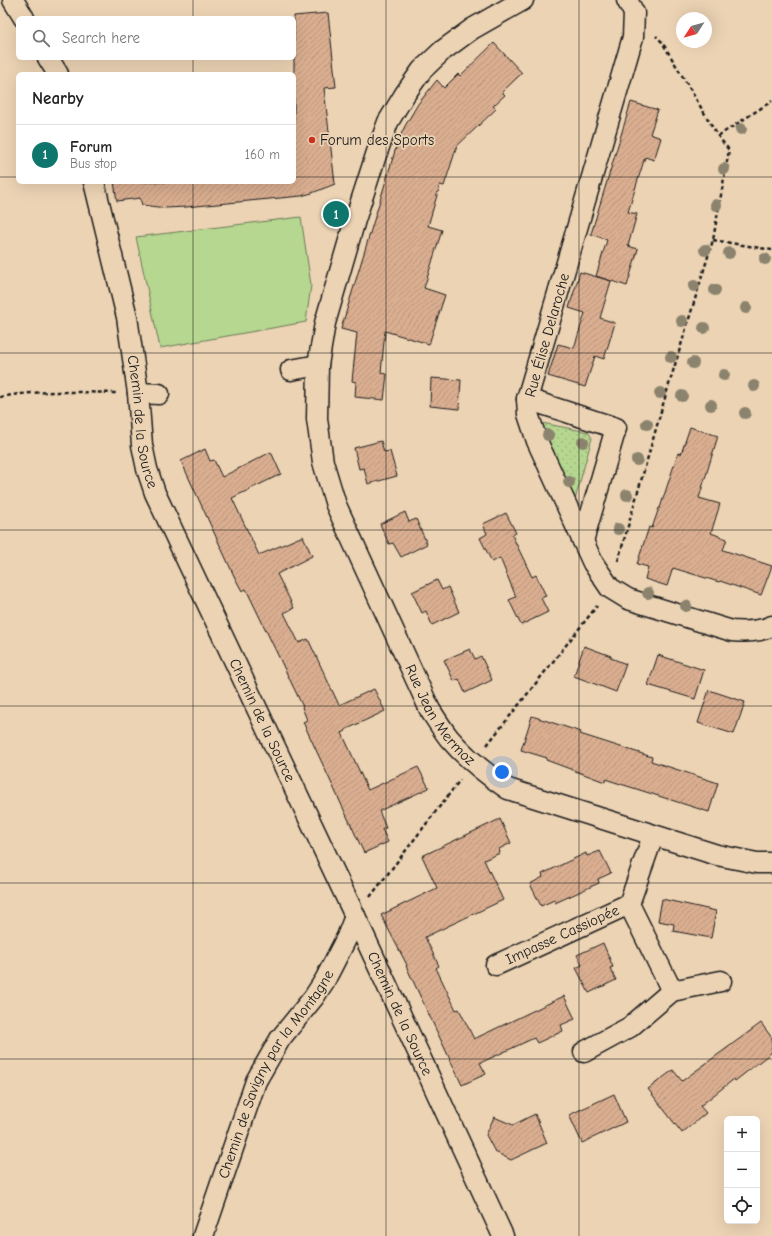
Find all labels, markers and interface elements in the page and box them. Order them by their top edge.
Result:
north arrow [676,12,712,48]
search box [16,16,296,60]
icon: search [30,27,52,49]
text: Search here [62,29,140,47]
text: Nearby [32,89,83,108]
place label: Forum des Sports [320,131,434,149]
marker: Forum des Sports [307,135,317,145]
text: Forum [70,138,112,156]
text: 1 [42,147,48,162]
text: 160 m [245,147,280,162]
text: Bus stop [70,156,117,171]
pin: 1 [323,199,349,229]
street label: Rue Élise Delaroche [520,270,573,399]
street label: Chemin de la Source [124,354,162,491]
street label: Chemin de la Source [225,655,300,785]
street label: Rue Jean Mermoz [401,661,479,769]
your location [492,762,512,782]
street label: Impasse Cassiopée [503,901,622,968]
street label: Chemin de la Source [364,949,437,1079]
street label: Chemin de Savigny par la Montagne [214,967,338,1181]
map controls [724,1116,760,1224]
button: + [724,1116,760,1152]
button: − [724,1152,760,1188]
button: locate [724,1188,760,1224]

